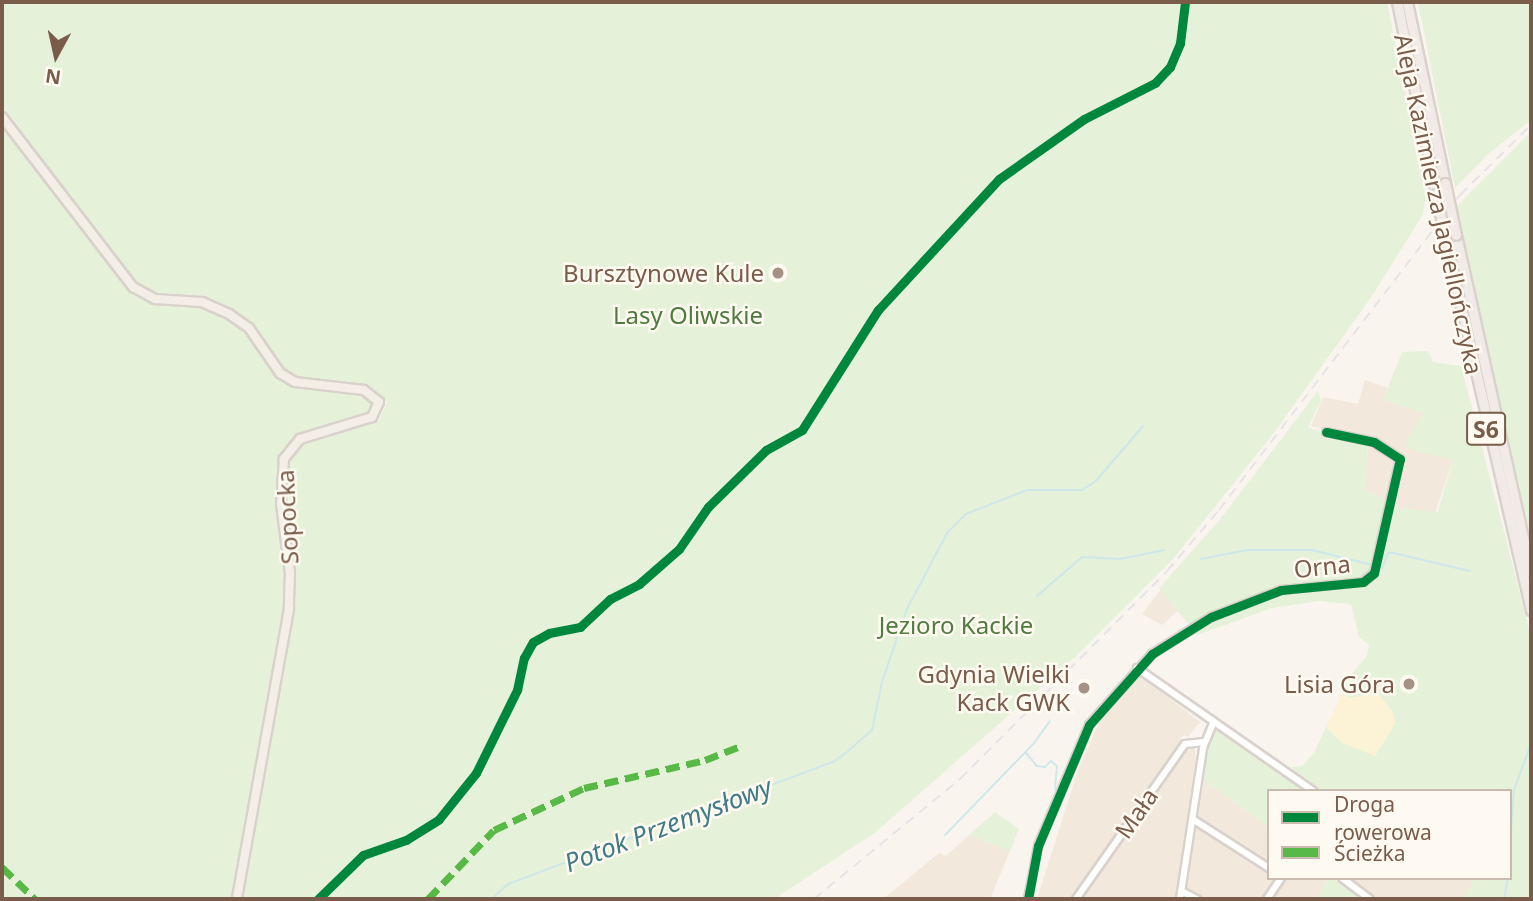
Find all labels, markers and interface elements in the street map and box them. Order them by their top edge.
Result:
north arrow [21,21,91,91]
street label: Aleja Kazimierza Jagiellończyka [1389,31,1489,377]
text: N [44,63,63,91]
place label: Bursztynowe Kule [563,259,764,287]
marker: Bursztynowe Kule [770,265,786,281]
park label: Lasy Oliwskie [613,301,763,329]
road number: S6 [1465,410,1507,448]
street label: Sopocka [270,469,304,565]
street label: Orna [1292,549,1352,583]
park label: Jezioro Kackie [879,611,1033,639]
place label: Gdynia Wielki Kack GWK [918,660,1070,716]
place label: Lisia Góra [1284,670,1395,698]
marker: Lisia Góra [1401,676,1417,692]
marker: Gdynia Wielki Kack GWK [1076,680,1092,696]
water label: Potok Przemysłowy [560,771,776,879]
street label: Mała [1108,782,1164,844]
legend [1267,789,1512,880]
text: Droga rowerowa [1334,790,1432,846]
text: Ścieżka [1334,839,1406,867]

